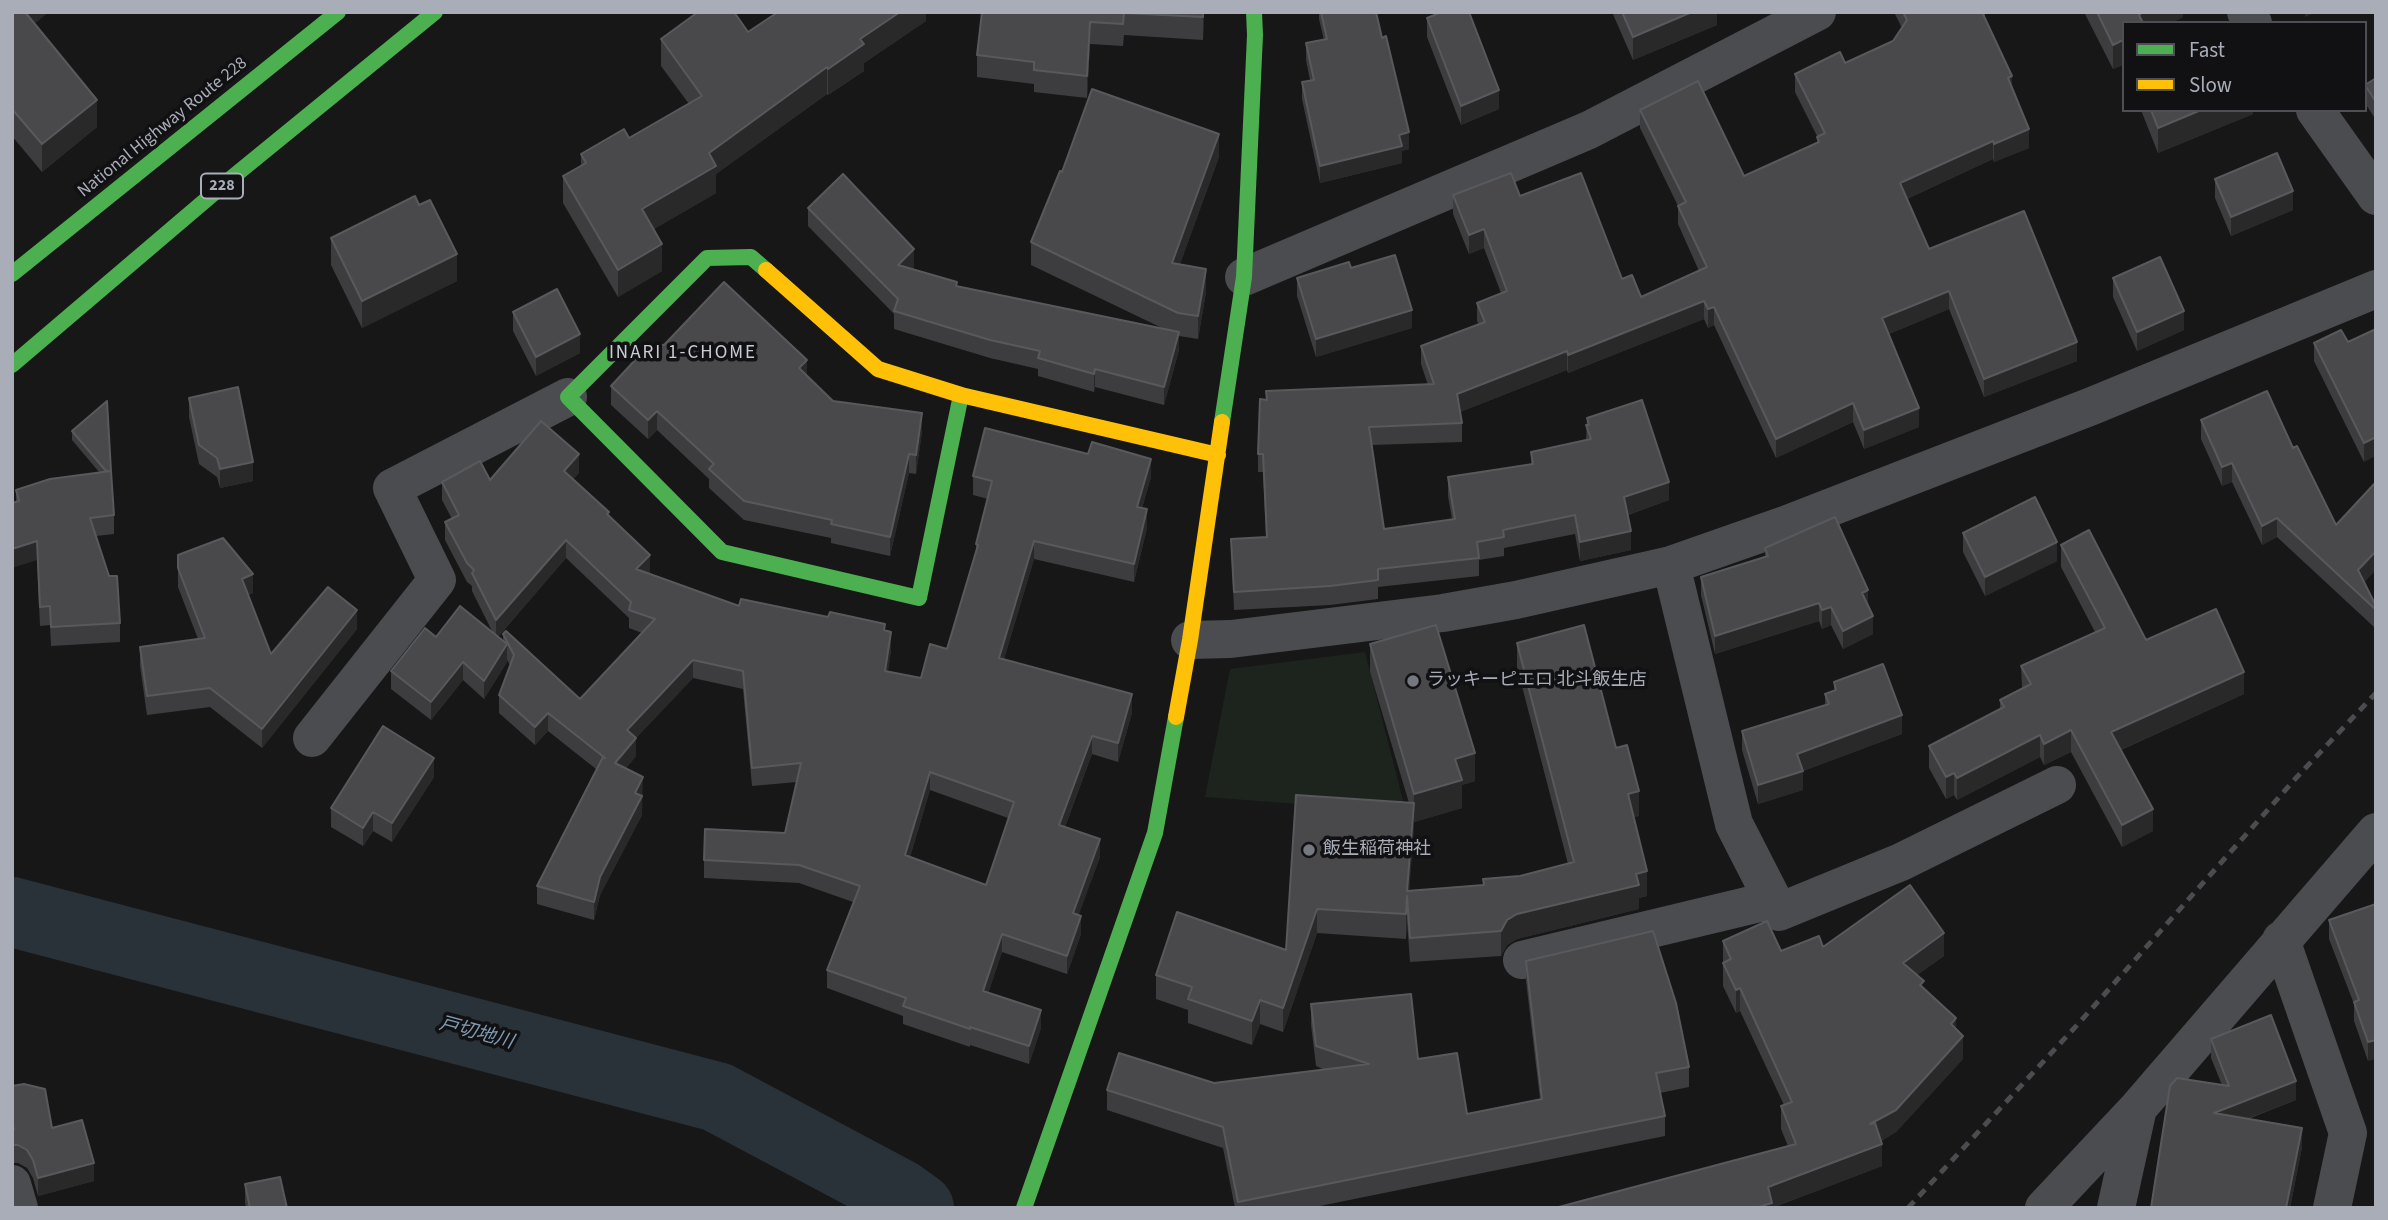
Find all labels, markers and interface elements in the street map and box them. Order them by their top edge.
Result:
legend [2122,21,2367,112]
text: Fast [2189,35,2225,65]
street label: National Highway Route 228 [74,53,252,203]
text: Slow [2189,70,2232,100]
road number: 228 [201,174,243,198]
district label: INARI 1-CHOME [611,343,755,365]
place label: ラッキーピエロ 北斗飯生店 [1427,670,1647,692]
marker: ラッキーピエロ 北斗飯生店 [1405,673,1421,689]
place label: 飯生稲荷神社 [1323,839,1431,861]
marker: 飯生稲荷神社 [1301,842,1317,858]
water label: 戸切地川 [436,1013,516,1055]

